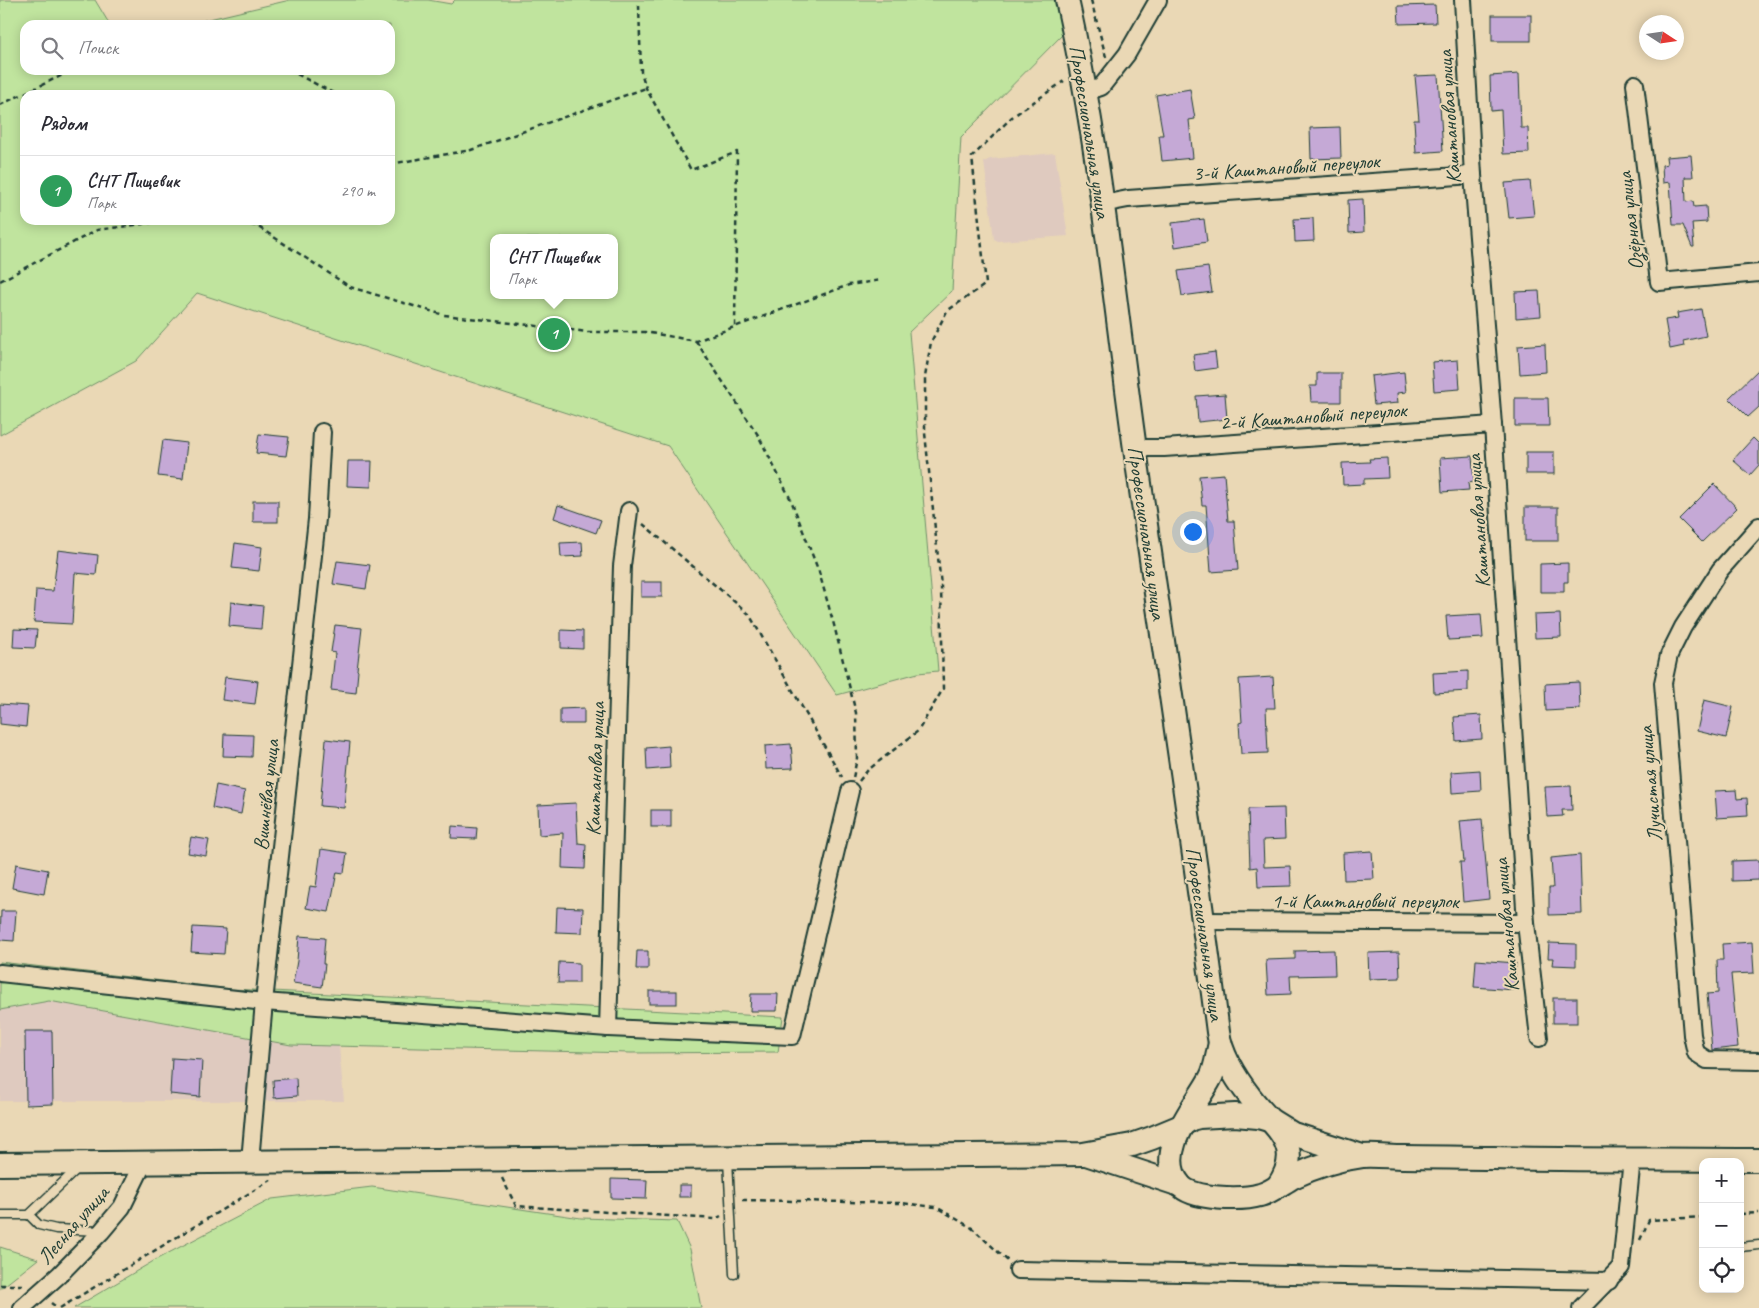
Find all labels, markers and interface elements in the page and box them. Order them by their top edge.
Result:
north arrow [1639,15,1684,60]
search box [20,20,395,75]
icon: search [38,34,66,62]
text: Поиск [78,36,118,60]
street label: Профессиональная улица [1063,43,1117,222]
street label: Каштановая улица [1431,48,1467,185]
text: Рядом [40,110,87,136]
street label: 3-й Каштановый переулок [1192,147,1382,186]
text: СНТ Пищевик [87,169,180,193]
street label: Озёрная улица [1611,169,1650,272]
text: 1 [52,181,60,201]
text: 290 m [341,181,375,201]
text: Парк [87,193,116,213]
popup [490,234,618,299]
text: СНТ Пищевик [508,245,600,269]
text: Парк [508,269,536,289]
pin: 1 [538,315,570,353]
street label: 2-й Каштановый переулок [1219,396,1409,435]
street label: Профессиональная улица [1122,444,1172,623]
street label: Каштановая улица [1460,452,1496,589]
your location [1180,519,1206,545]
street label: Каштановая улица [580,700,610,836]
street label: Лучистая улица [1632,723,1668,843]
street label: Вишнёвая улица [247,737,285,852]
street label: Профессиональная улица [1180,845,1230,1024]
street label: Каштановая улица [1487,856,1525,993]
street label: 1-й Каштановый переулок [1272,888,1461,914]
map controls [1699,1158,1744,1293]
button: + [1699,1158,1744,1203]
street label: Лесная улица [32,1178,116,1270]
button: − [1699,1203,1744,1248]
button: locate [1699,1248,1744,1293]

